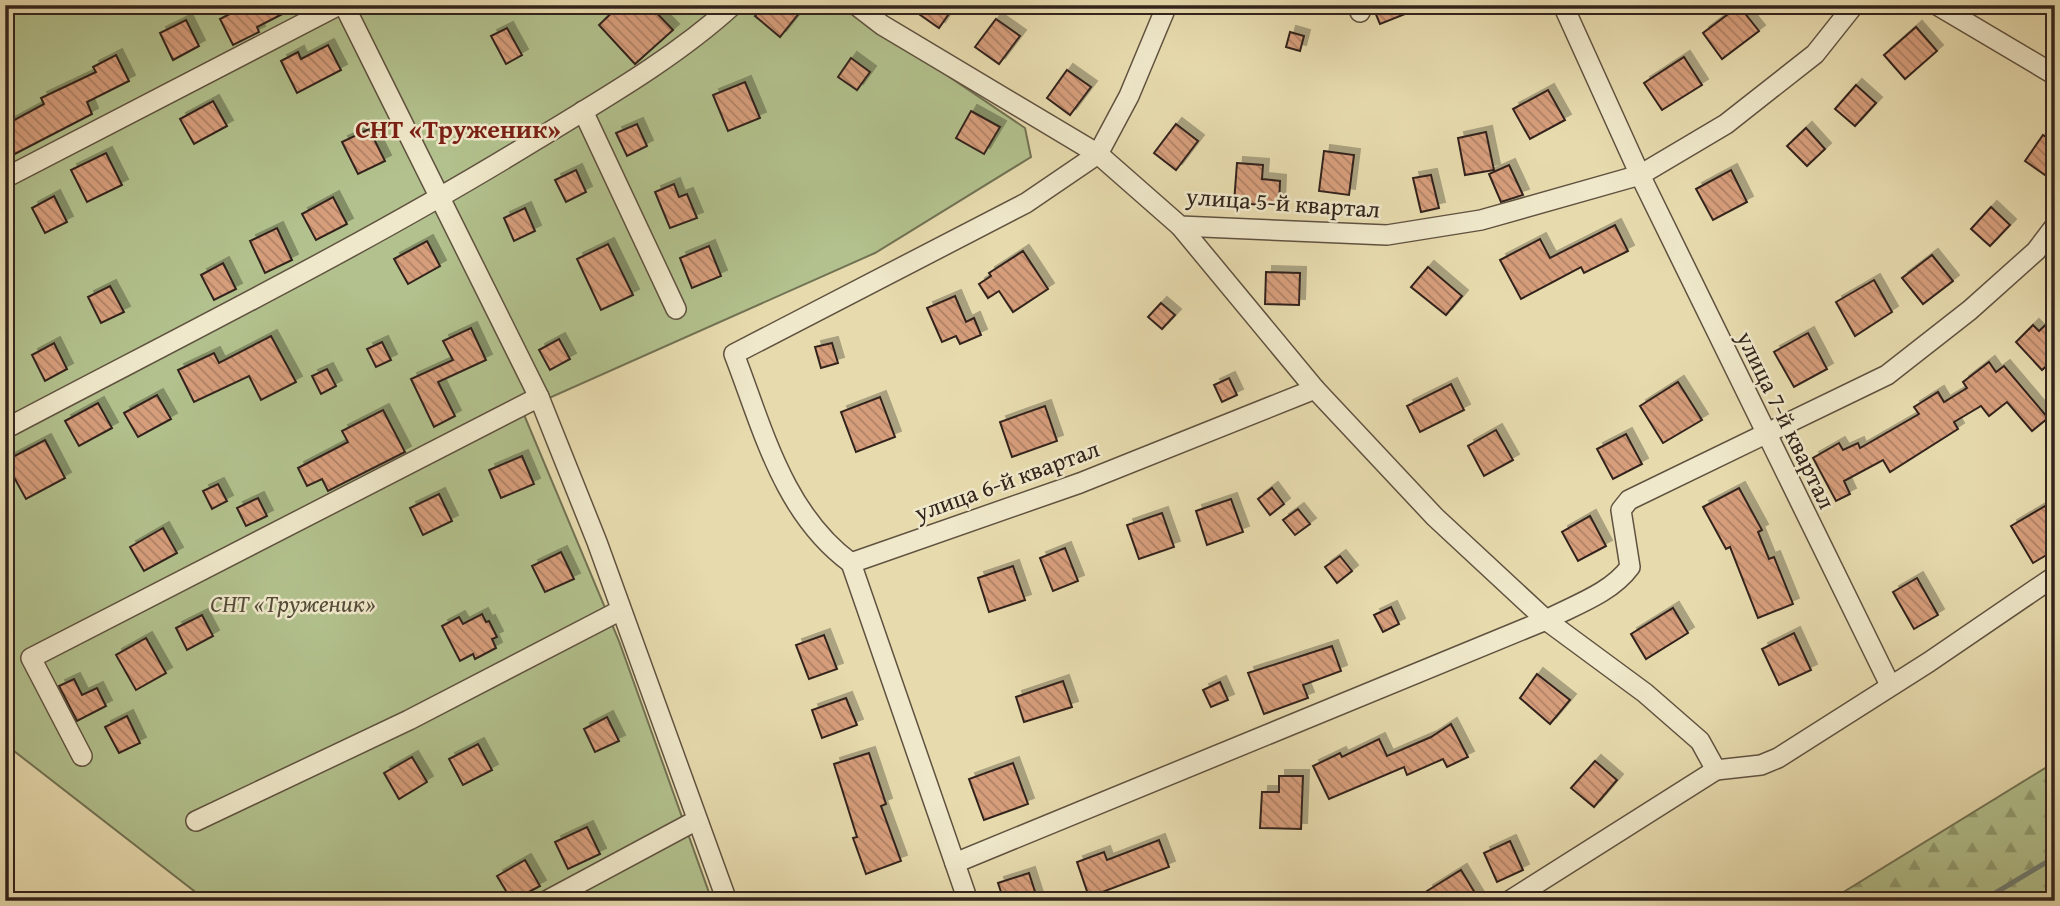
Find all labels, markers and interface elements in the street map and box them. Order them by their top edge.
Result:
district label: СНТ «Труженик» [355,109,561,148]
street label: улица 5-й квартал [1184,178,1381,227]
street label: улица 7-й квартал [1728,324,1845,515]
street label: улица 6-й квартал [909,431,1104,531]
park label: СНТ «Труженик» [210,586,376,621]

